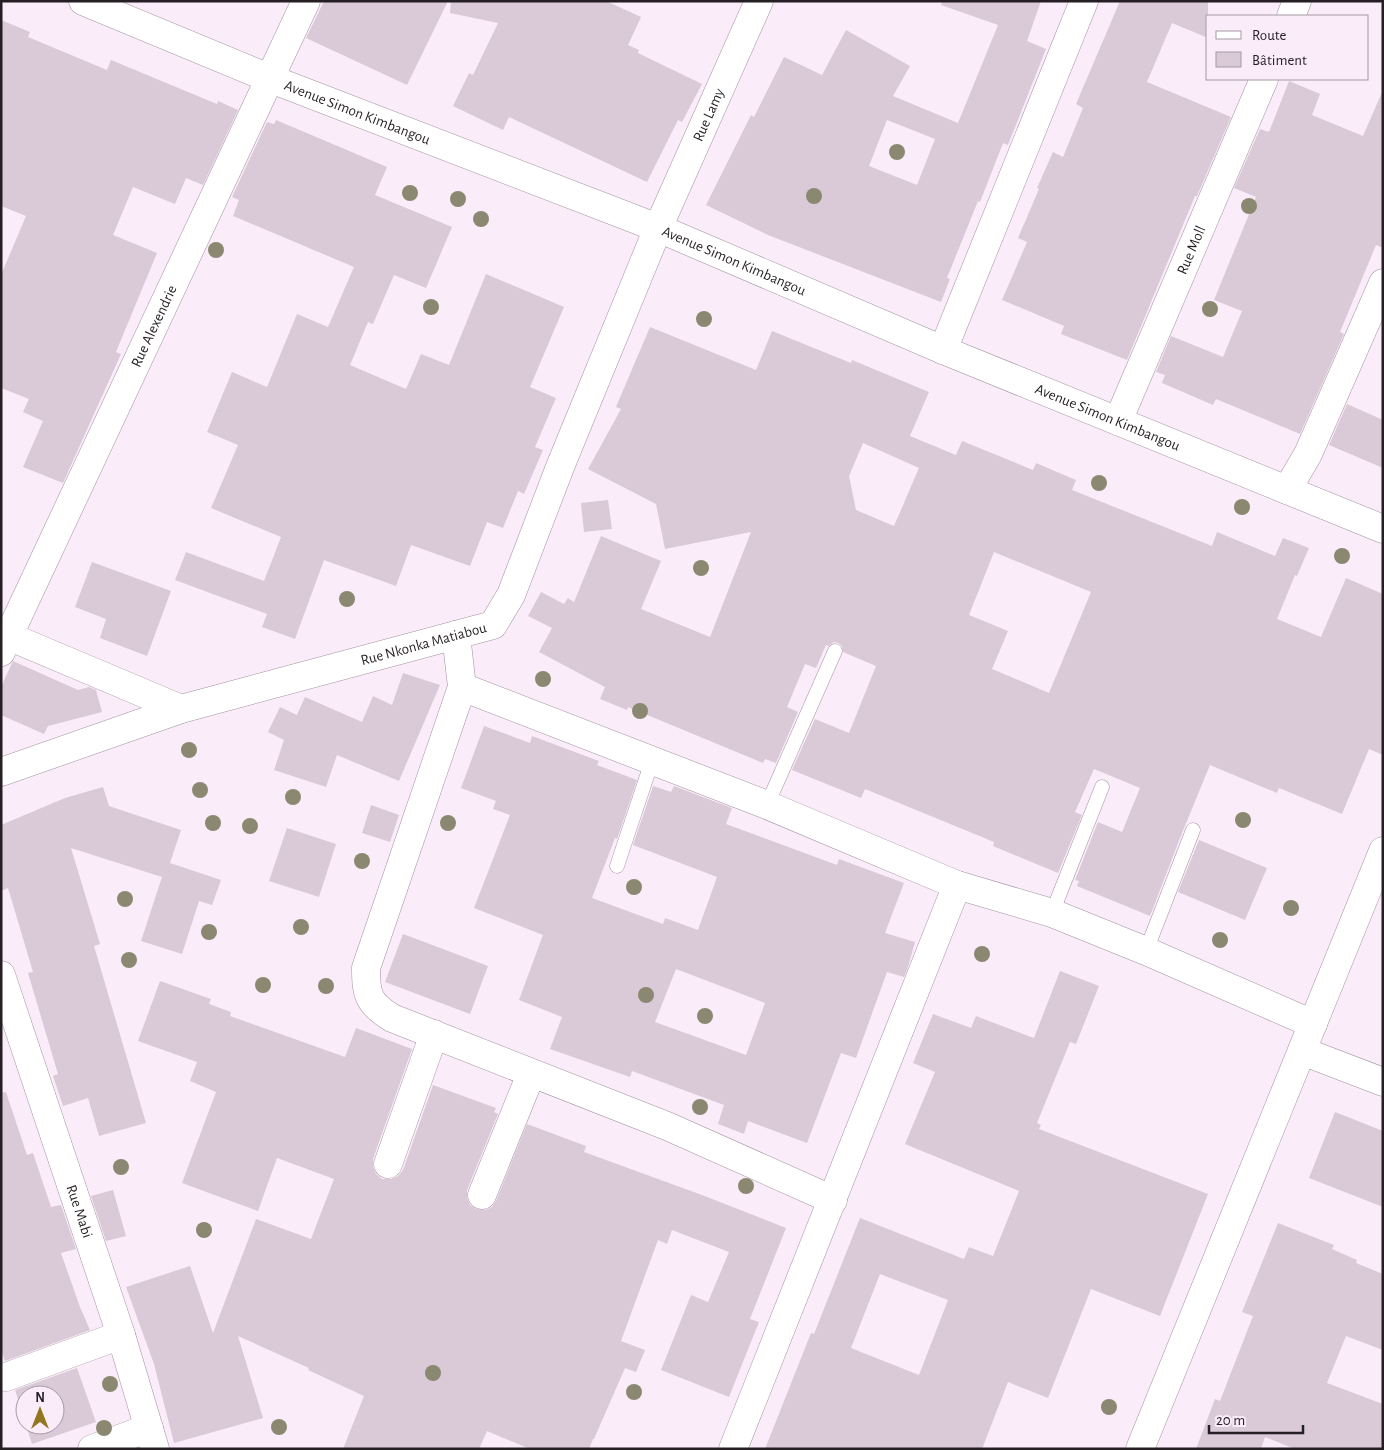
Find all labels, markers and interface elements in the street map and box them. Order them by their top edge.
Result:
legend [1206,15,1369,80]
text: Route [1252,28,1286,43]
text: Bâtiment [1252,53,1307,68]
street label: Avenue Simon Kimbangou [282,78,432,148]
street label: Rue Lamy [691,86,727,144]
street label: Avenue Simon Kimbangou [660,224,808,299]
street label: Rue Moll [1174,224,1208,277]
street label: Rue Alexendrie [129,283,180,369]
street label: Avenue Simon Kimbangou [1033,381,1182,454]
street label: Rue Nkonka Matiabou [359,620,489,668]
street label: Rue Mabi [63,1183,95,1240]
north arrow [15,1385,65,1435]
text: N [35,1391,45,1405]
scale bar [1209,1402,1303,1434]
text: 20 m [1216,1413,1245,1428]

